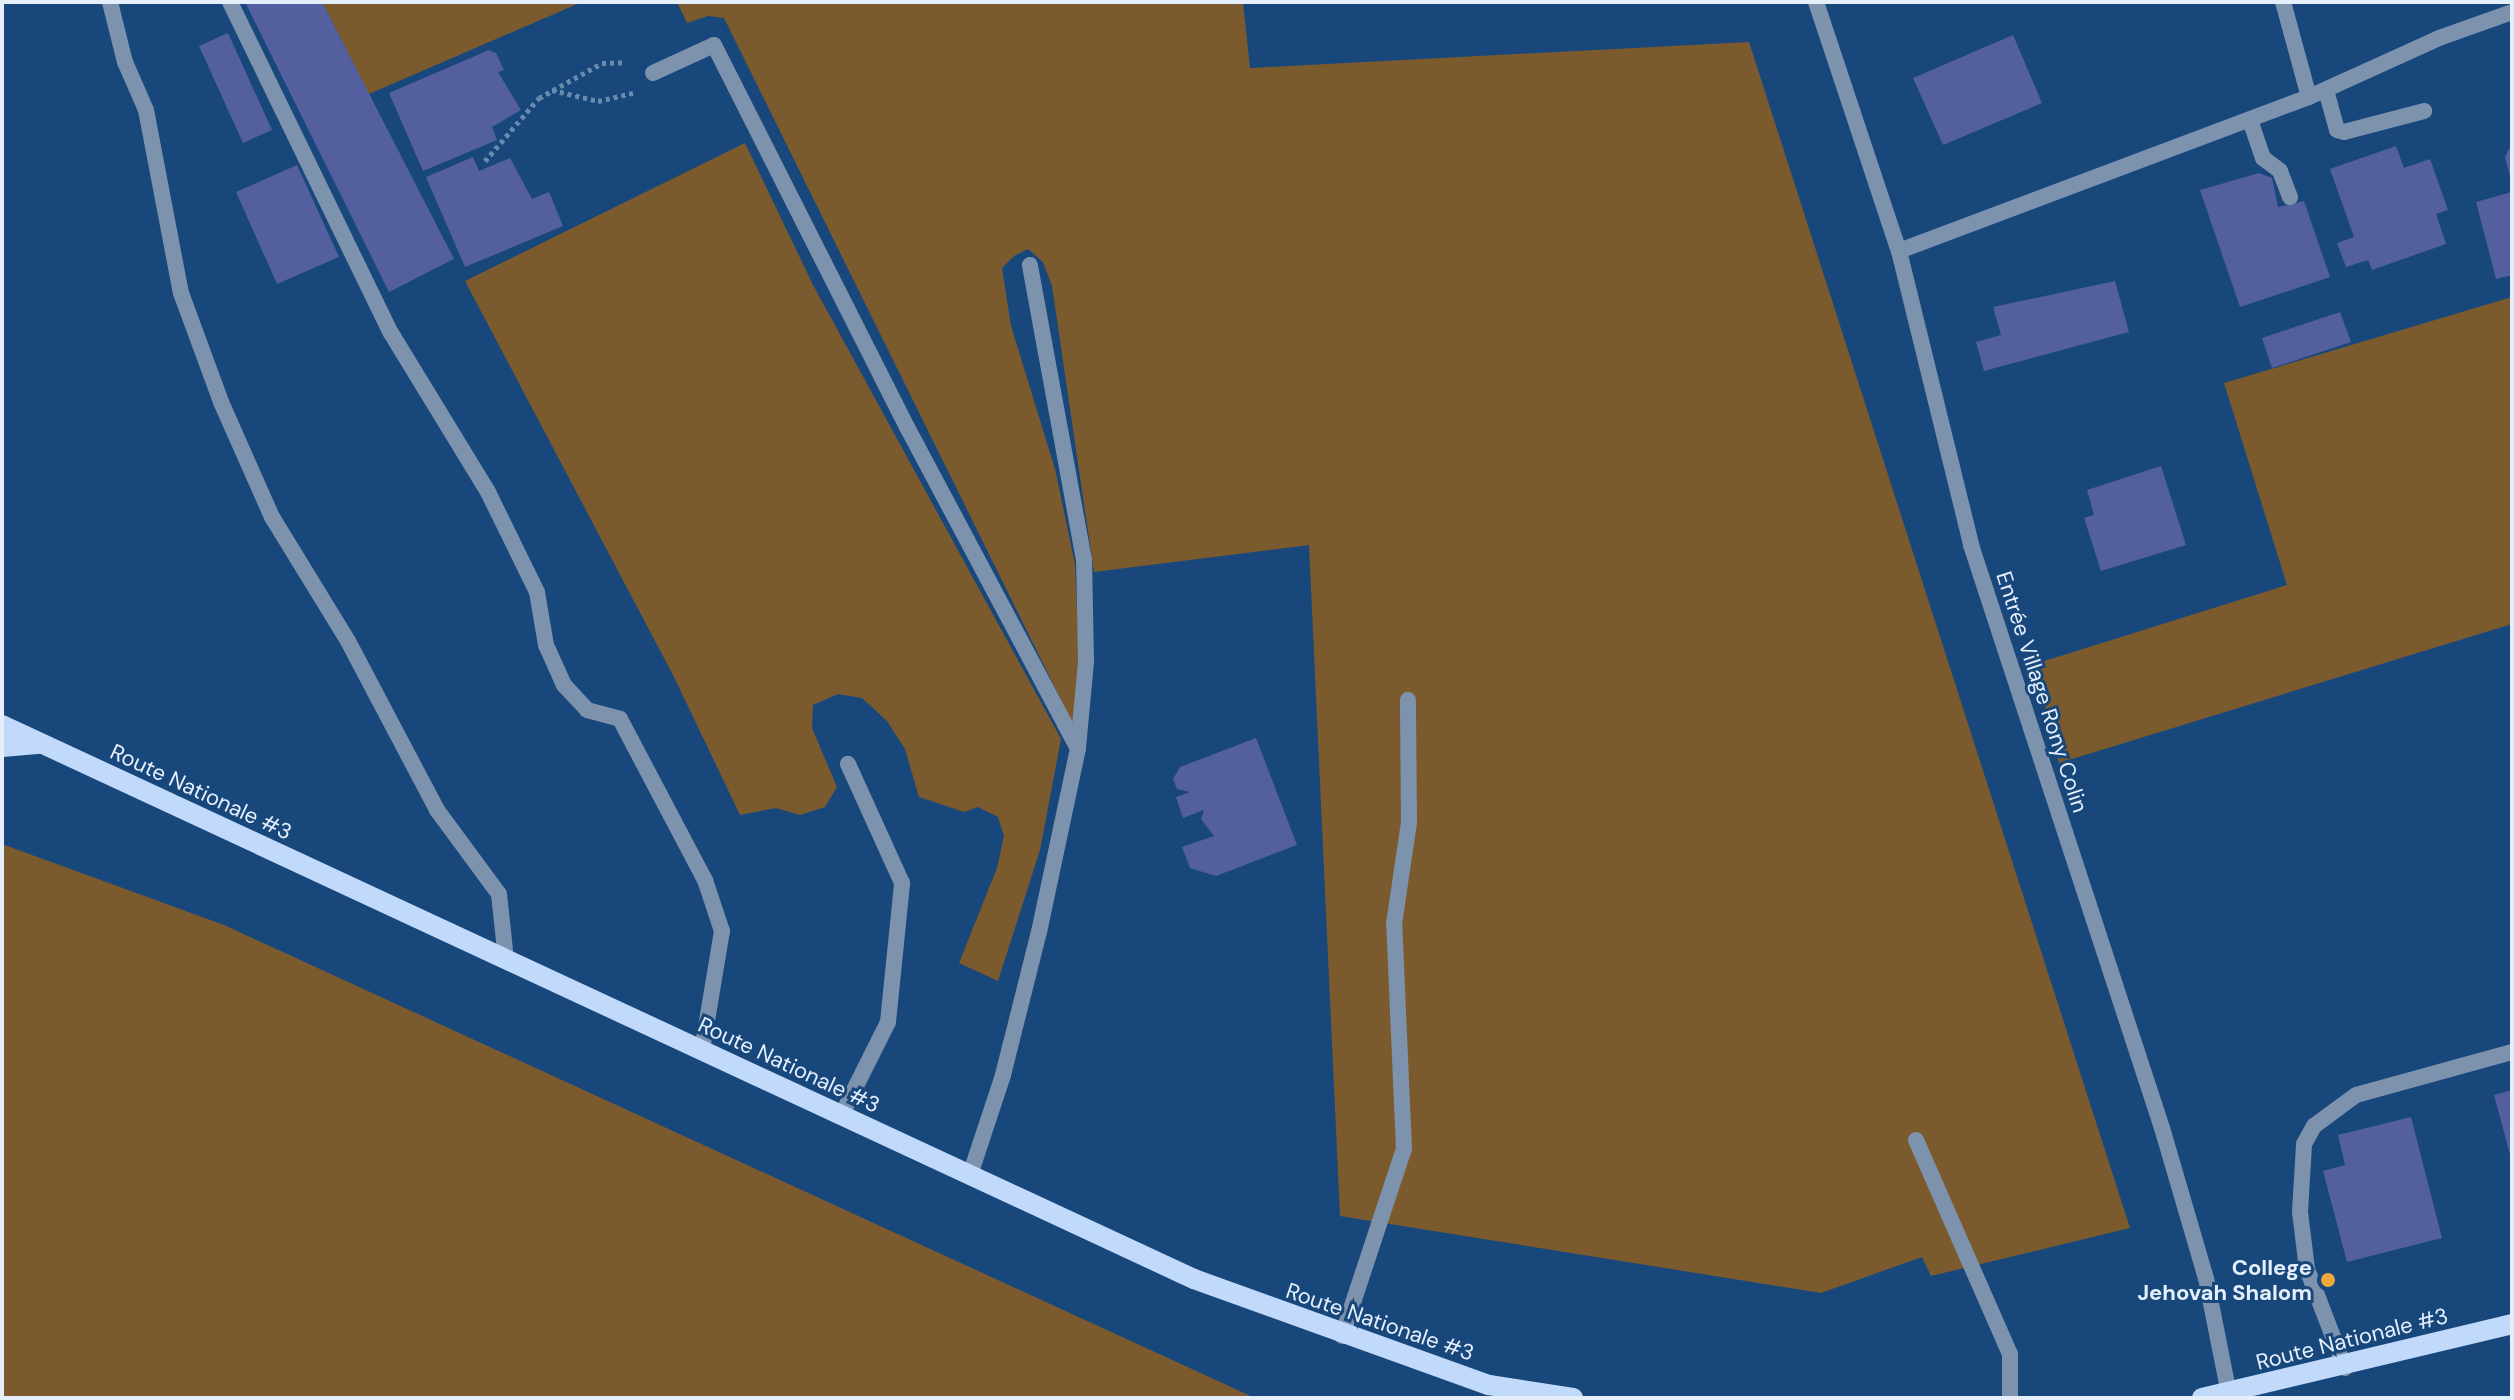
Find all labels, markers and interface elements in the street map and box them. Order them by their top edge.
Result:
street label: Entrée Village Rony Colin [1991,568,2093,816]
street label: Route Nationale #3 [106,738,296,846]
street label: Route Nationale #3 [694,1011,884,1119]
place label: College Jehovah Shalom [2137,1254,2312,1306]
marker: College Jehovah Shalom [2319,1271,2337,1289]
street label: Route Nationale #3 [1283,1277,1477,1367]
street label: Route Nationale #3 [2253,1302,2451,1376]

